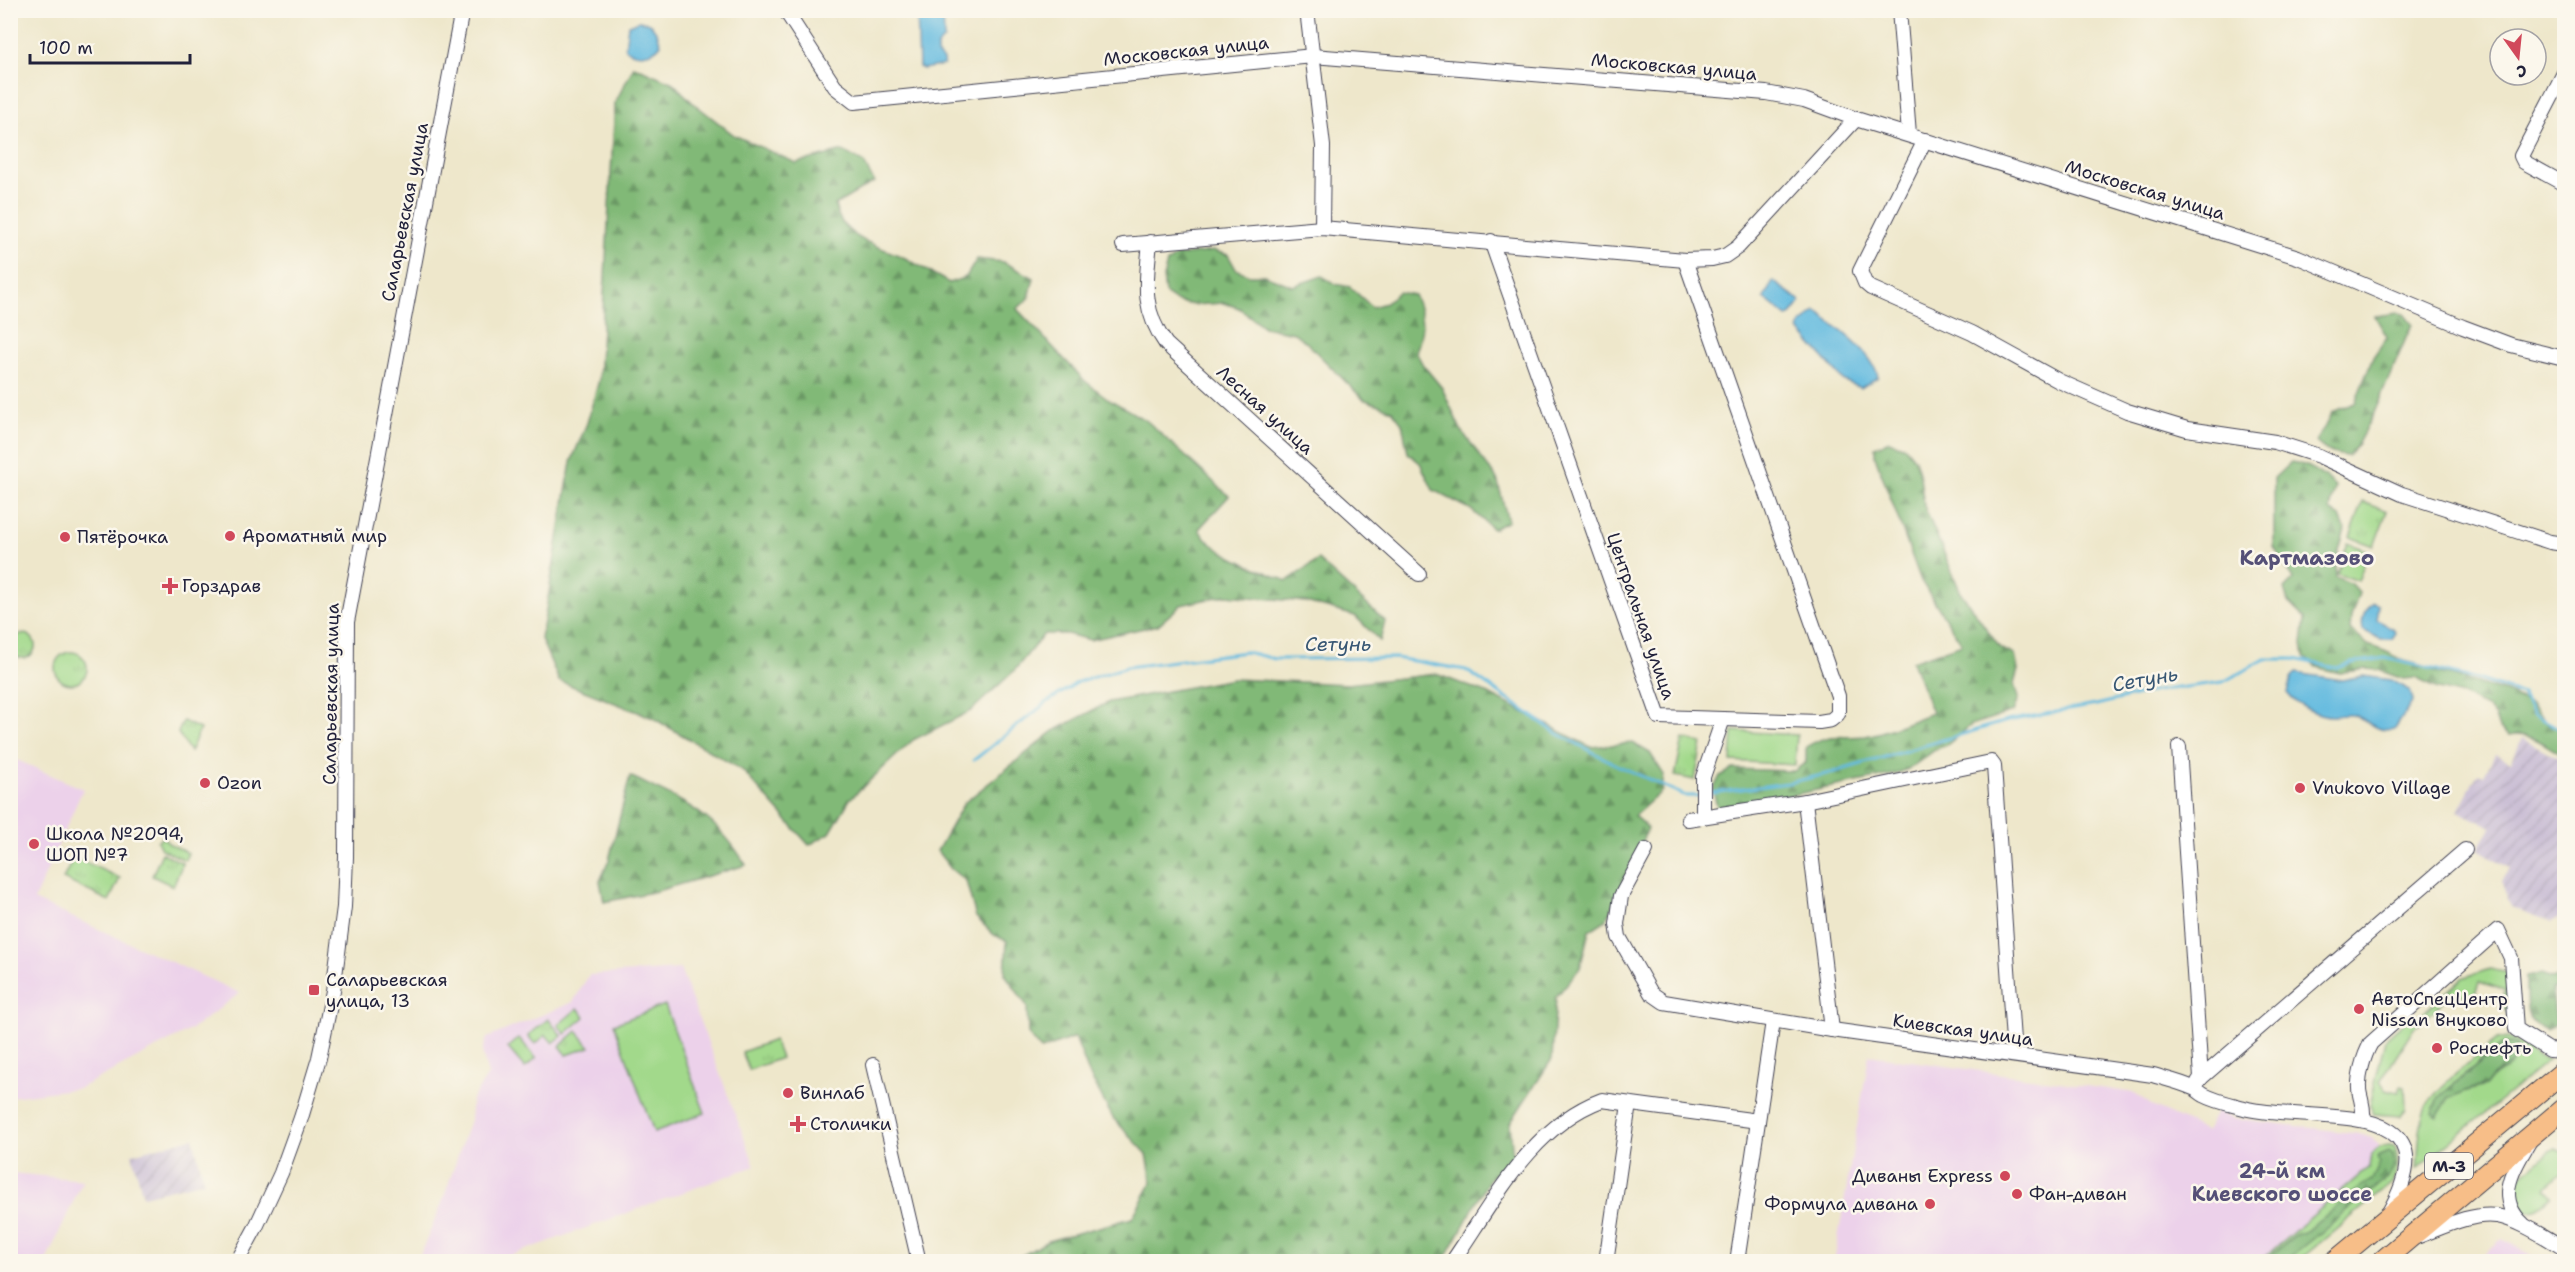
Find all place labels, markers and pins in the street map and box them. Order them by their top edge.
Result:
place label: Ароматный мир [242,524,387,548]
place label: Пятёрочка [77,525,168,549]
marker: Ароматный мир [223,529,237,543]
marker: Пятёрочка [58,530,72,544]
place label: Горздрав [182,574,261,598]
marker: Горздрав [163,579,177,593]
place label: Ozon [217,771,262,795]
marker: Ozon [198,776,212,790]
place label: Vnukovo Village [2312,776,2451,800]
marker: Vnukovo Village [2293,781,2307,795]
place label: Школа №2094, ШОП №7 [46,822,184,867]
marker: Школа №2094, ШОП №7 [27,837,41,851]
place label: Саларьевская улица, 13 [326,968,448,1013]
marker: Саларьевская улица, 13 [307,983,321,997]
place label: АвтоСпецЦентр Nissan Внуково [2371,987,2508,1032]
marker: АвтоСпецЦентр Nissan Внуково [2352,1002,2366,1016]
place label: Роснефть [2449,1036,2531,1060]
marker: Роснефть [2430,1041,2444,1055]
place label: Винлаб [800,1081,865,1105]
marker: Винлаб [781,1086,795,1100]
place label: Столички [810,1112,892,1136]
marker: Столички [791,1117,805,1131]
place label: Диваны Express [1852,1164,1993,1188]
marker: Диваны Express [1998,1169,2012,1183]
place label: Фан-диван [2029,1182,2127,1206]
marker: Фан-диван [2010,1187,2024,1201]
place label: Формула дивана [1764,1192,1918,1216]
marker: Формула дивана [1923,1197,1937,1211]

